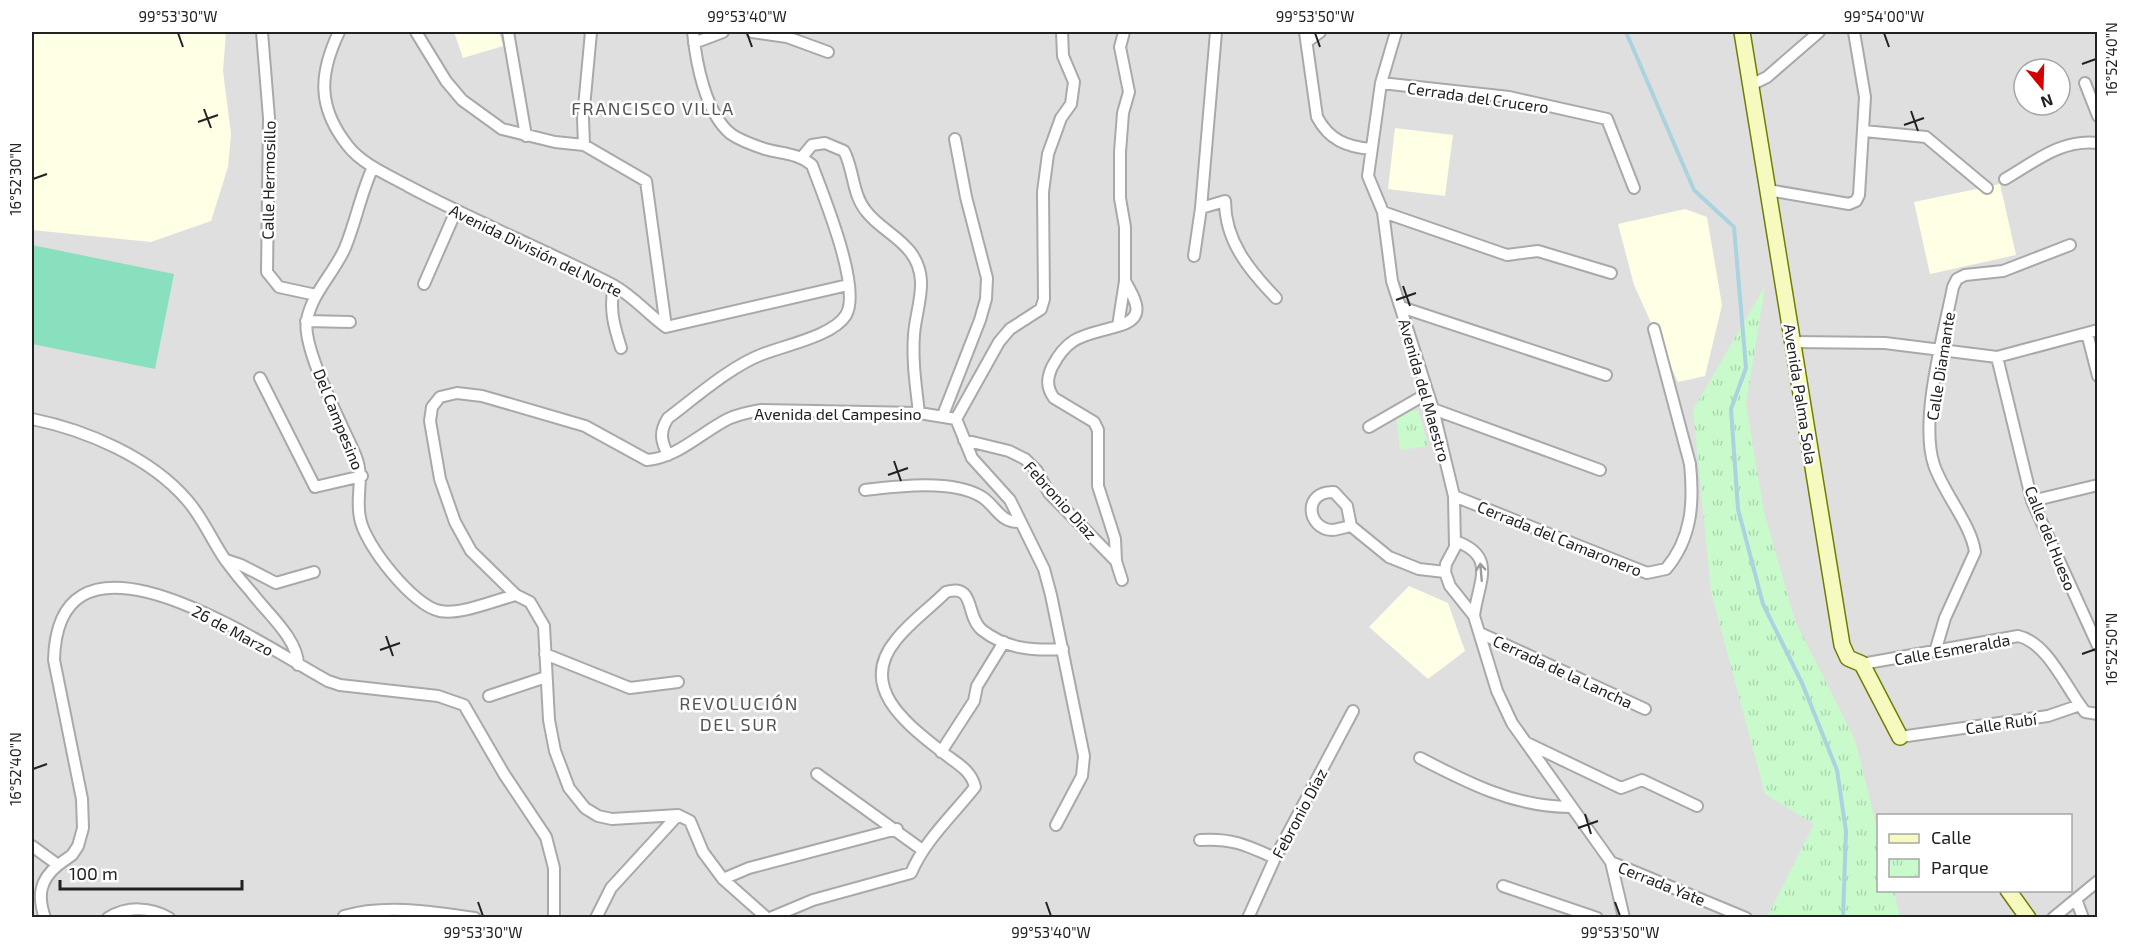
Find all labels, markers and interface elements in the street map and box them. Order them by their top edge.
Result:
text: 99°53'30"W [138,7,218,25]
text: 99°53'40"W [707,7,787,25]
text: 99°53'50"W [1276,7,1354,25]
text: 99°54'00"W [1844,7,1924,25]
text: 16°52'40"N [2102,22,2120,96]
north arrow [2012,57,2072,117]
street label: Cerrada del Crucero [1406,78,1550,116]
text: N [2038,91,2056,113]
district label: FRANCISCO VILLA [571,97,735,119]
street label: Calle Hermosillo [257,120,279,240]
text: 16°52'30"N [6,143,24,215]
street label: Avenida División del Norte [447,200,625,300]
street label: Calle Diamante [1922,310,1958,422]
street label: Avenida del Maestro [1395,316,1455,464]
street label: Avenida Palma Sola [1780,322,1822,466]
street label: Del Campesino [310,366,368,472]
street label: Avenida del Campesino [754,404,922,423]
street label: Febronio Diaz [1021,457,1101,543]
street label: Calle del Hueso [2021,483,2081,593]
street label: Cerrada del Camaronero [1475,496,1645,580]
one-way arrow [1476,562,1487,582]
street label: 26 de Marzo [189,601,277,659]
text: 16°52'50"N [2102,613,2120,685]
street label: Calle Esmeralda [1893,629,2011,669]
street label: Cerrada de la Lancha [1490,630,1636,712]
district label: REVOLUCIÓN DEL SUR [679,692,799,735]
street label: Calle Rubí [1964,708,2039,737]
text: 16°52'40"N [6,732,24,806]
street label: Febronio Díaz [1267,765,1331,861]
legend [1877,814,2072,892]
text: Calle [1931,826,1972,848]
scale bar [60,853,242,891]
text: Parque [1931,856,1989,878]
street label: Cerrada Yate [1616,857,1708,909]
text: 100 m [69,862,118,884]
text: 99°53'30"W [443,923,523,941]
text: 99°53'40"W [1011,923,1091,941]
text: 99°53'50"W [1581,923,1659,941]

